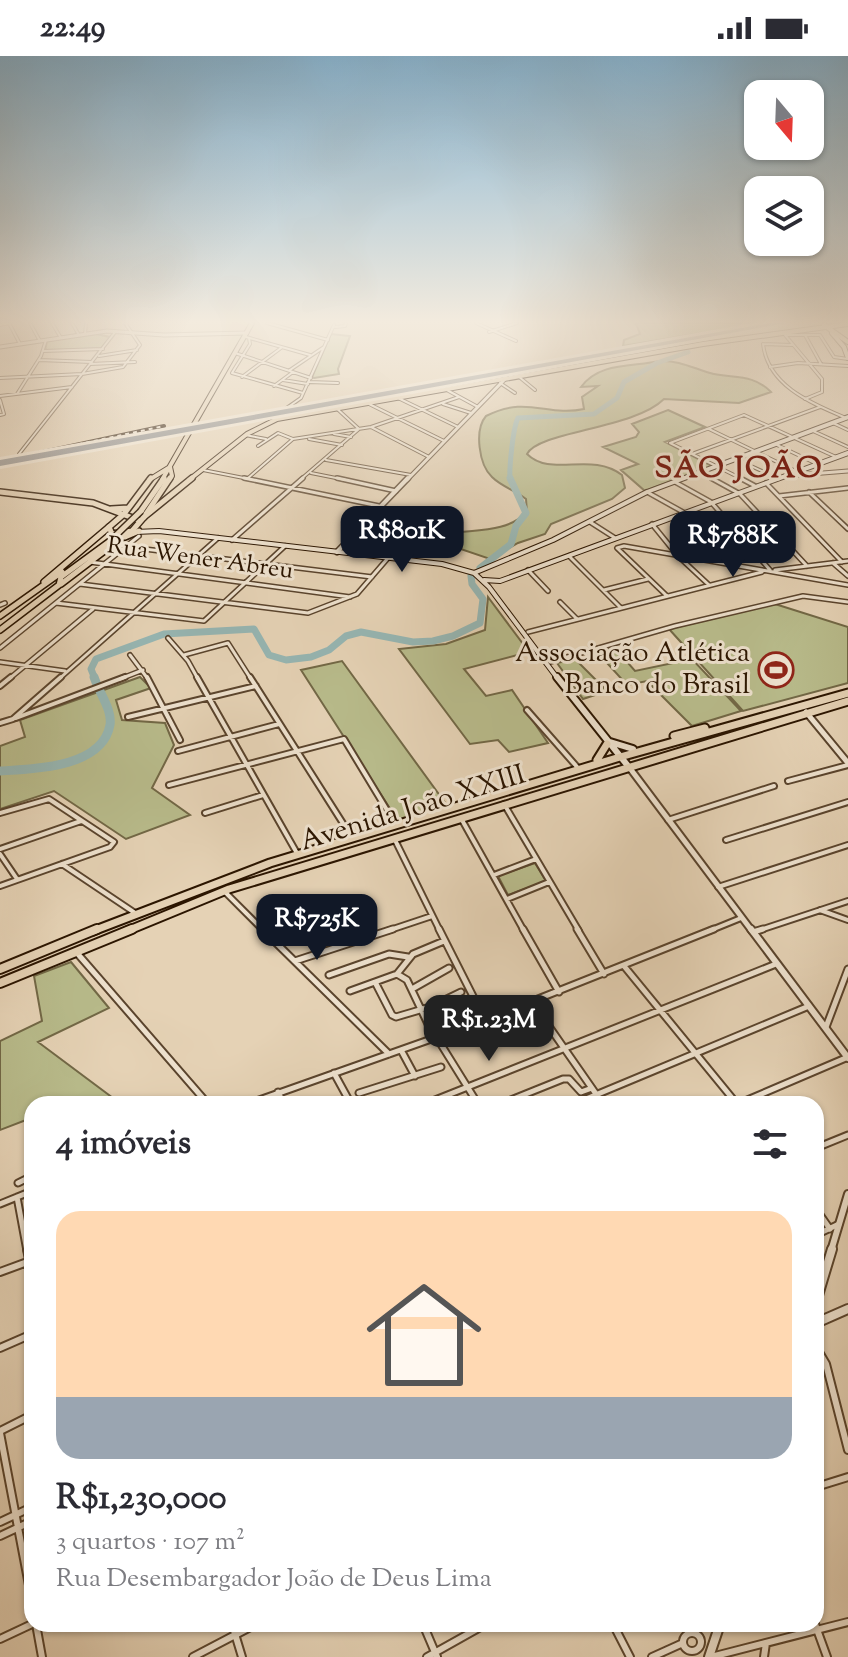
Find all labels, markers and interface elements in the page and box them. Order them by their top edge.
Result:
text: 22:49 [40,7,105,50]
north arrow [744,80,824,160]
map controls [744,80,824,256]
button: layers [744,176,824,256]
district label: SÃO JOÃO [654,448,824,491]
pin: R$801K [337,506,467,574]
pin: R$788K [668,511,798,579]
text: R$801K [359,513,445,550]
text: R$788K [688,518,778,555]
street label: Rua Wener Abreu [105,529,295,589]
place label: Associação Atlética Banco do Brasil [515,634,750,706]
sports icon: Associação Atlética Banco do Brasil [757,651,795,689]
street label: Avenida João XXIII [295,756,531,862]
pin: R$725K [252,894,382,962]
text: R$725K [274,901,360,938]
pin: R$1.23M [415,995,563,1063]
text: R$1.23M [442,1002,536,1039]
text: 4 imóveis [56,1120,191,1169]
icon: filters [748,1122,792,1166]
icon: home [352,1263,496,1407]
text: R$1,230,000 [56,1475,226,1524]
text: 3 quartos · 107 m² [56,1524,245,1561]
text: Rua Desembargador João de Deus Lima [56,1561,492,1598]

